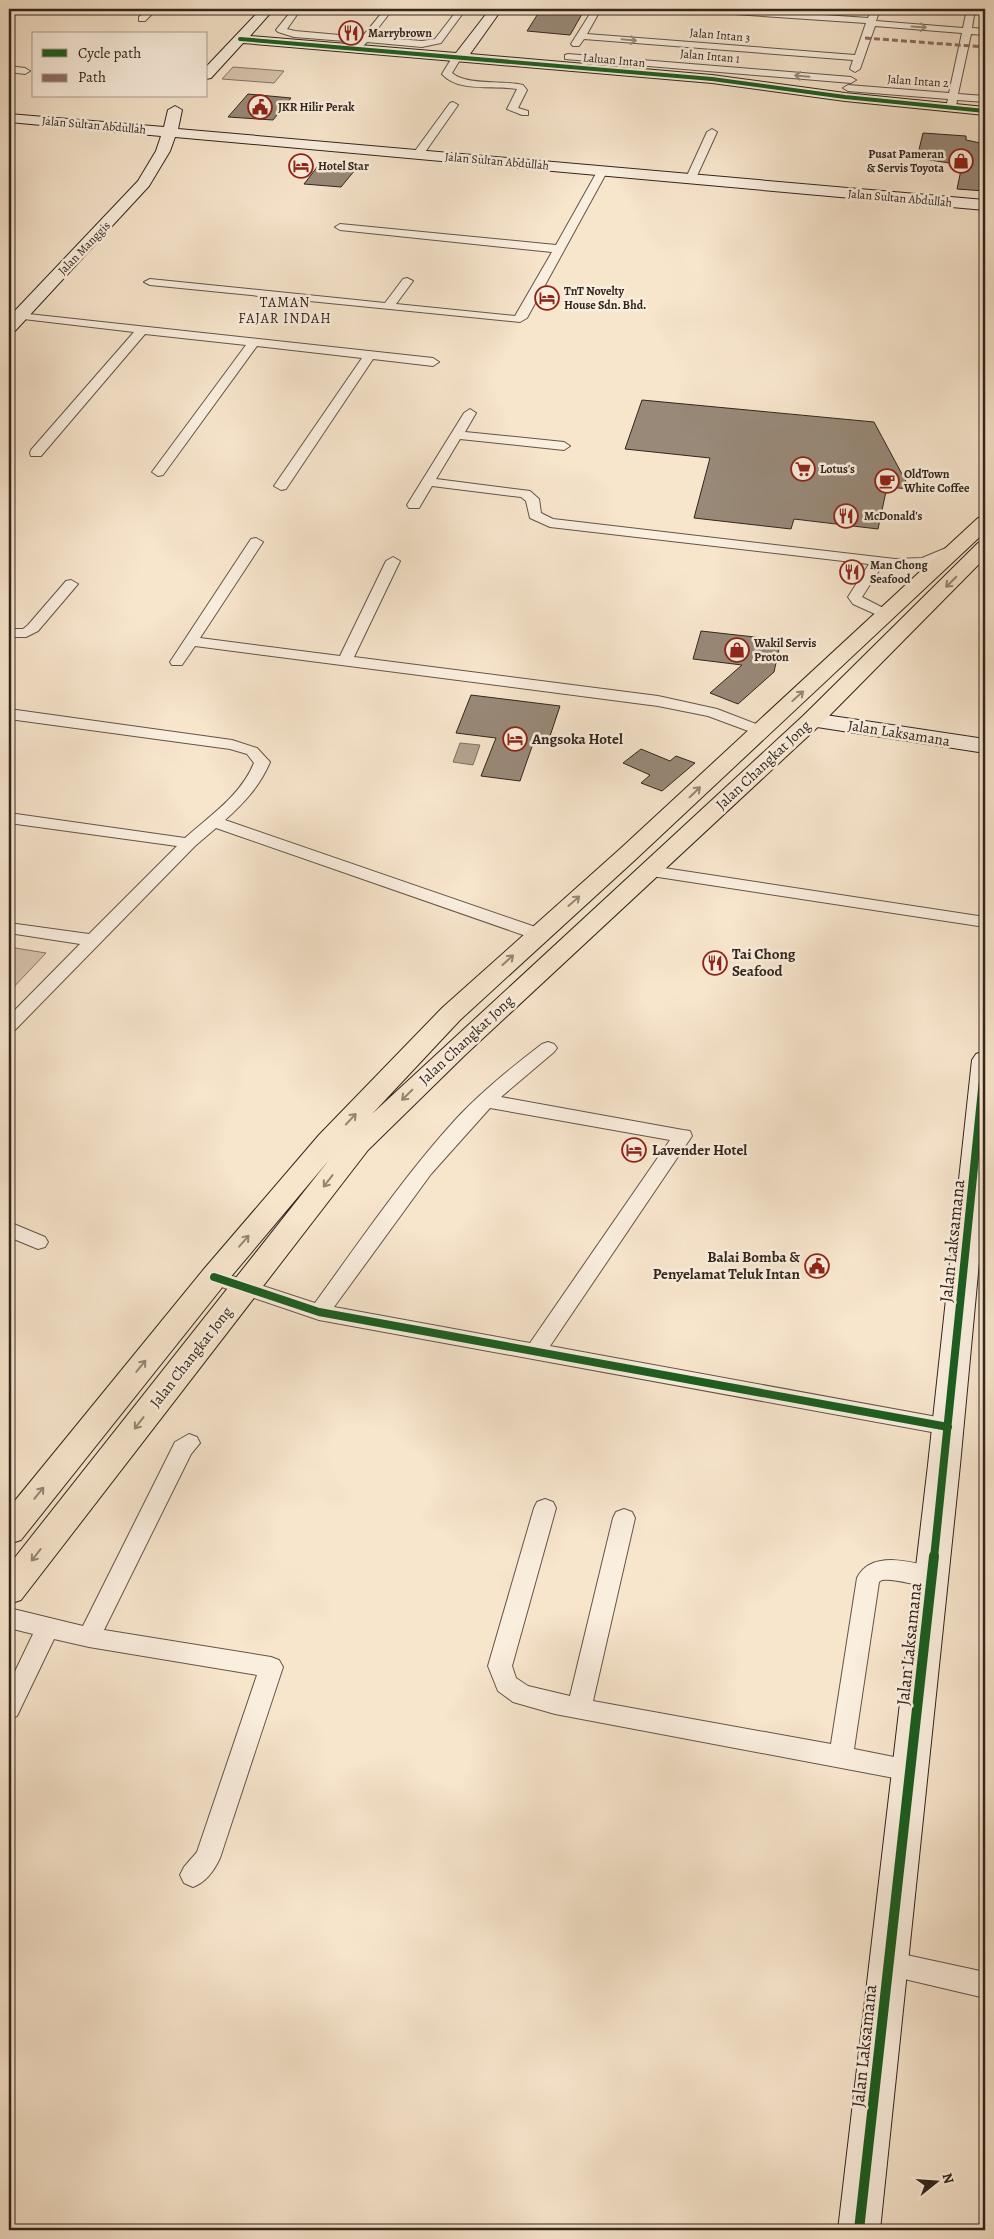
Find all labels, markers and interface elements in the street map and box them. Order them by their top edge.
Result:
restaurant icon: Marrybrown [338,20,364,46]
one-way arrow [910,22,926,32]
street label: Jalan Intan 3 [689,24,751,46]
place label: Marrybrown [368,25,432,41]
legend [32,32,208,98]
one-way arrow [621,35,637,45]
text: Cycle path [78,43,141,63]
street label: Jalan Intan 1 [679,45,741,67]
street label: Laluan Intan [582,49,646,71]
text: Path [78,67,106,87]
one-way arrow [795,71,811,81]
street label: Jalan Intan 2 [887,71,950,91]
public building icon: JKR Hilir Perak [247,94,273,120]
place label: JKR Hilir Perak [278,99,355,115]
street label: Jalan Sultan Abdullah [41,112,147,138]
place label: Pusat Pameran & Servis Toyota [867,146,944,176]
street label: Jalan Sultan Abdullah [444,148,550,174]
shop icon: Pusat Pameran & Servis Toyota [948,148,974,174]
hotel icon: Hotel Star [288,153,314,179]
place label: Hotel Star [318,158,369,174]
street label: Jalan Sultan Abdullah [847,185,953,211]
street label: Jalan Manggis [54,217,114,278]
place label: TnT Novelty House Sdn. Bhd. [564,283,646,313]
hotel icon: TnT Novelty House Sdn. Bhd. [534,285,560,311]
district label: TAMAN FAJAR INDAH [238,293,332,328]
supermarket icon: Lotus's [790,456,816,482]
place label: Lotus's [820,461,855,477]
place label: OldTown White Coffee [903,466,970,496]
cafe icon: OldTown White Coffee [874,468,900,494]
restaurant icon: McDonald's [833,503,859,529]
place label: McDonald's [864,508,922,524]
place label: Man Chong Seafood [870,557,928,587]
restaurant icon: Man Chong Seafood [839,559,865,585]
one-way arrow [945,576,957,588]
place label: Wakil Servis Proton [753,635,816,665]
shop icon: Wakil Servis Proton [724,637,750,663]
one-way arrow [791,690,804,702]
street label: Jalan Changkat Jong [711,715,815,814]
street label: Jalan Laksamana [847,715,951,751]
hotel icon: Angsoka Hotel [502,726,528,752]
place label: Angsoka Hotel [531,729,623,749]
one-way arrow [688,786,701,798]
one-way arrow [568,896,581,907]
place label: Tai Chong Seafood [732,944,796,981]
restaurant icon: Tai Chong Seafood [702,950,728,976]
one-way arrow [502,954,514,966]
street label: Jalan Changkat Jong [414,990,518,1089]
one-way arrow [400,1089,413,1101]
one-way arrow [345,1112,357,1125]
hotel icon: Lavender Hotel [621,1137,647,1163]
place label: Lavender Hotel [652,1140,747,1160]
one-way arrow [323,1174,333,1188]
street label: Jalan Laksamana [934,1178,970,1304]
one-way arrow [239,1235,250,1248]
place label: Balai Bomba & Penyelamat Teluk Intan [653,1247,801,1284]
public building icon: Balai Bomba & Penyelamat Teluk Intan [804,1253,830,1279]
street label: Jalan Changkat Jong [145,1302,237,1412]
one-way arrow [135,1360,146,1373]
one-way arrow [134,1416,145,1429]
one-way arrow [34,1487,45,1500]
one-way arrow [31,1548,42,1561]
street label: Jalan Laksamana [891,1581,927,1707]
street label: Jalan Laksamana [846,1983,882,2109]
north arrow [912,2156,962,2206]
text: N [937,2171,959,2186]

